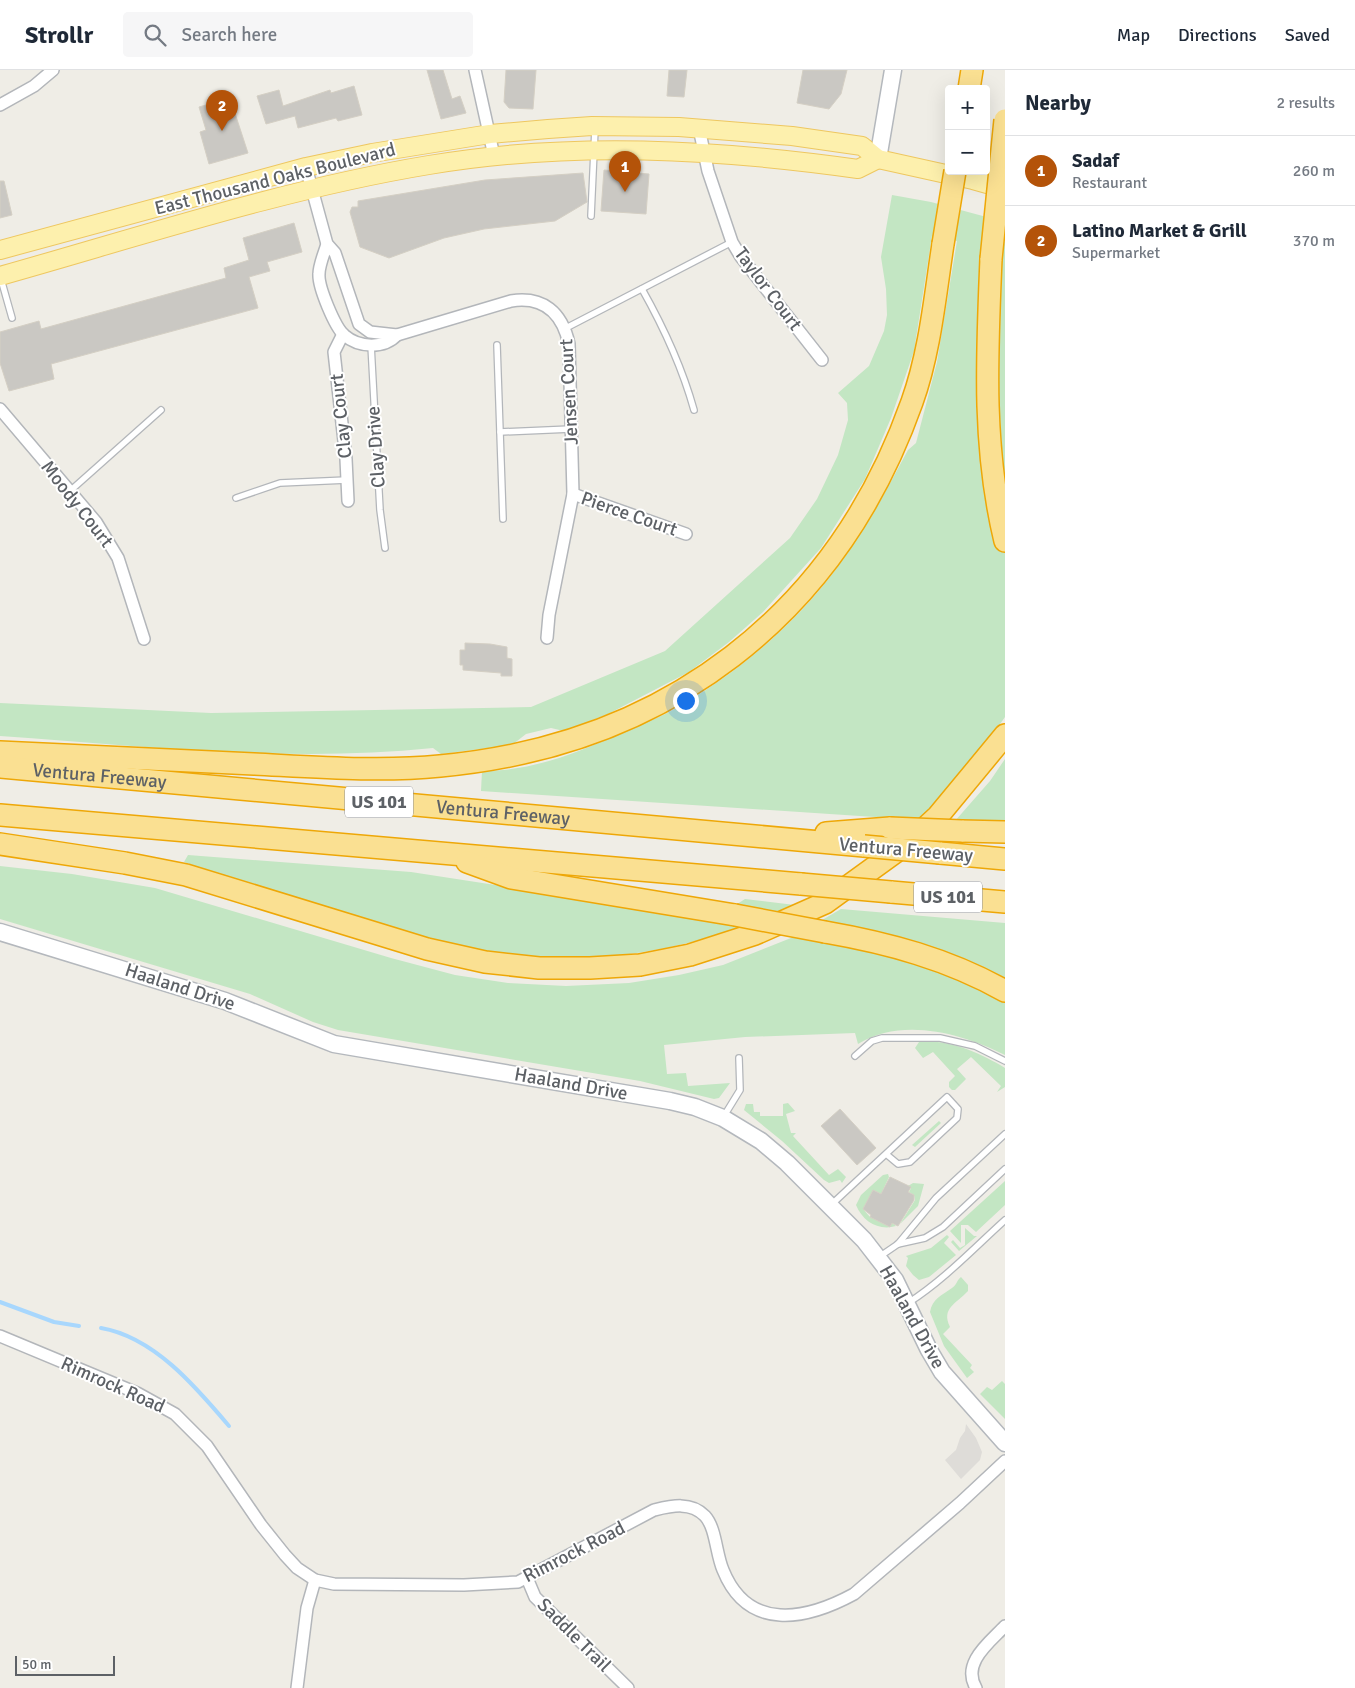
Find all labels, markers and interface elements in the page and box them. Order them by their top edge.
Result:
search box [123,12,473,57]
text: Strollr [25,20,93,50]
icon: search [141,21,169,49]
text: Search here [181,23,277,47]
text: Map [1117,24,1150,46]
text: Directions [1178,24,1257,46]
text: Saved [1285,24,1330,46]
map controls [945,85,990,175]
button: + [945,85,990,130]
pin: 2 [206,90,238,131]
text: Nearby [1025,90,1091,116]
text: 2 results [1276,93,1335,113]
button: − [945,130,990,175]
street label: East Thousand Oaks Boulevard [152,137,398,221]
text: Sadaf [1072,149,1119,173]
pin: 1 [609,151,641,192]
text: 1 [1037,161,1045,181]
text: 260 m [1293,161,1335,181]
text: Restaurant [1072,173,1147,193]
text: Latino Market & Grill [1072,219,1247,243]
text: 2 [1037,231,1045,251]
text: 370 m [1293,231,1335,251]
street label: Taylor Court [729,243,807,336]
text: Supermarket [1072,243,1160,263]
street label: Jensen Court [554,338,584,446]
street label: Clay Court [325,372,357,460]
street label: Clay Drive [361,405,391,489]
street label: Moody Court [36,456,119,553]
street label: Pierce Court [578,486,681,542]
your location [673,688,699,714]
street label: Ventura Freeway [32,758,168,794]
road number: US 101 [345,786,413,818]
street label: Ventura Freeway [435,795,571,831]
street label: Ventura Freeway [838,832,974,868]
road number: US 101 [914,882,982,912]
street label: Haaland Drive [122,958,238,1016]
street label: Haaland Drive [513,1062,629,1106]
street label: Haaland Drive [874,1261,950,1373]
street label: Rimrock Road [57,1351,169,1419]
street label: Rimrock Road [519,1516,629,1588]
street label: Saddle Trail [532,1593,616,1677]
scale bar [15,1653,115,1676]
text: 50 m [22,1656,51,1673]

